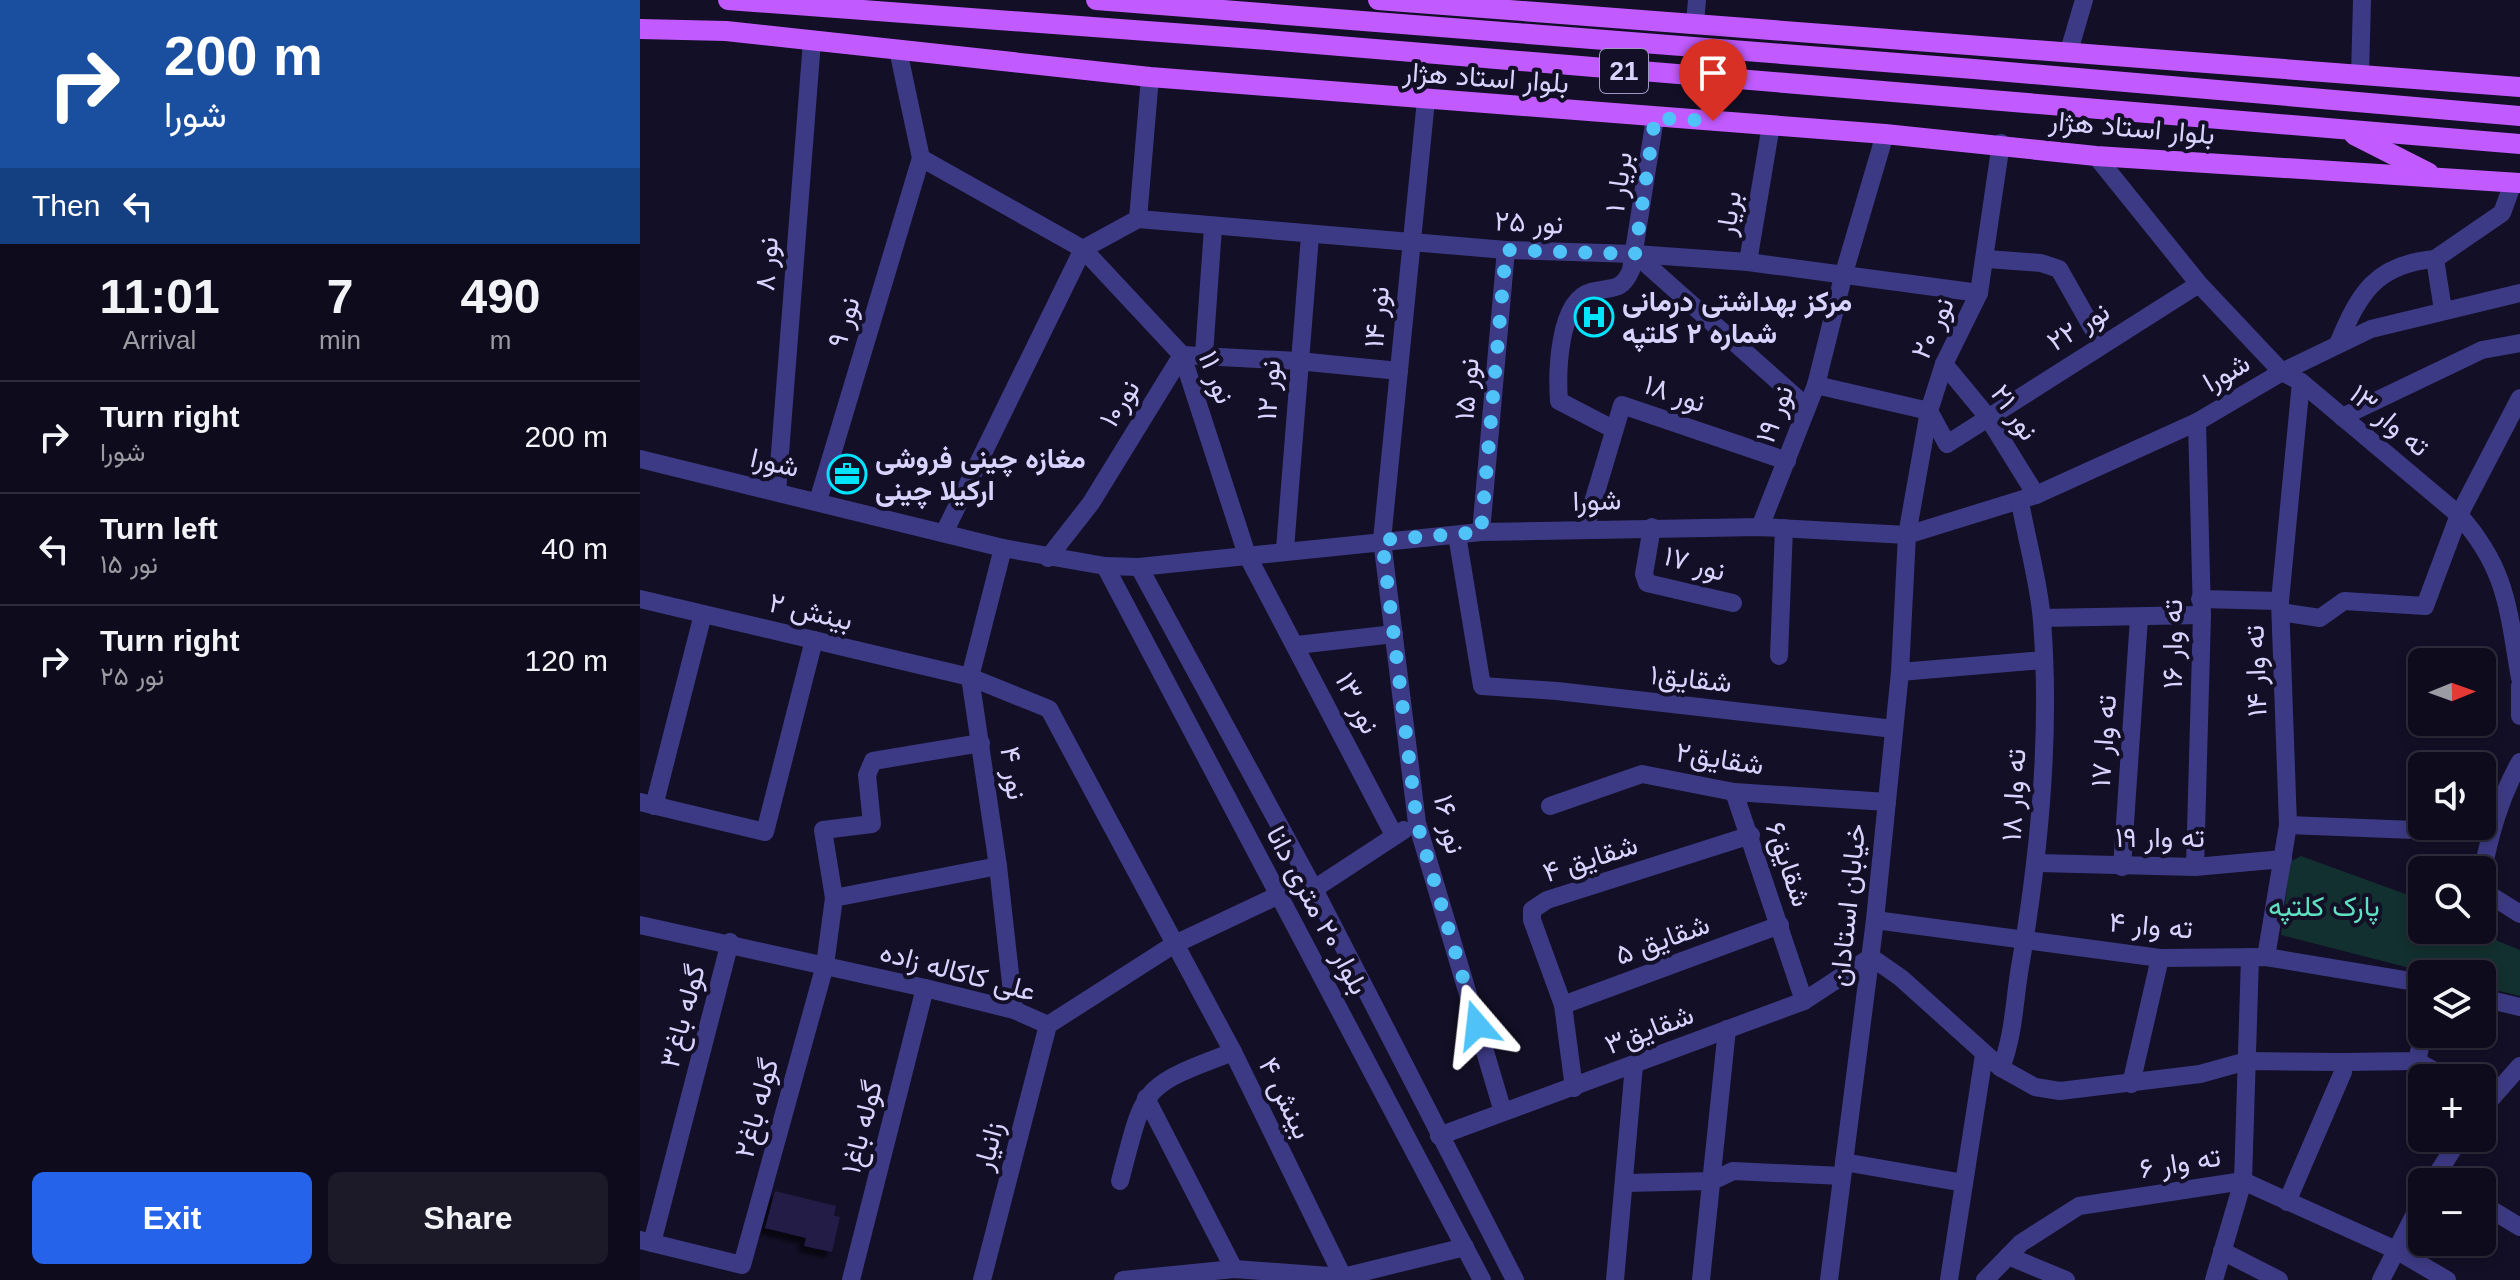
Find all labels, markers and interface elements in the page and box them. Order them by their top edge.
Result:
text: 200 m [164,24,323,87]
icon: right [32,32,136,136]
pin [1679,39,1747,121]
road number: 21 [1600,49,1648,93]
icon: arrive [1691,51,1735,95]
street label: بلوار استاد هژار [1401,56,1570,101]
text: شورا [164,94,227,135]
street label: بلوار استاد هژار [2046,105,2216,152]
street label: بریار ۱ [1599,150,1640,215]
icon: left [116,184,160,228]
text: Then [32,189,100,222]
street label: بریار [1710,189,1749,239]
street label: نور ۲۵ [1494,205,1564,242]
street label: نور ۸ [749,236,786,292]
text: 11:01 [99,270,220,323]
text: 7 [327,270,353,323]
text: 490 [460,270,541,323]
street label: نور ۱۴ [1358,285,1397,350]
place label: مرکز بهداشتی درمانی شماره ۲ کلتپه [1622,286,1852,353]
street label: نور ۹ [821,293,868,352]
street label: نور ۲۰ [1905,293,1962,365]
street label: نور ۲۲ [2042,295,2116,359]
hospital icon: مرکز بهداشتی درمانی شماره ۲ کلتپه [1573,296,1615,338]
text: Arrival [123,325,196,355]
text: min [319,325,361,355]
text: m [490,325,511,355]
street label: نور ۱۱ [1191,346,1241,409]
street label: شورا [2197,347,2256,400]
street label: نور ۱۵ [1448,357,1487,422]
street label: نور ۱۲ [1251,359,1288,421]
street label: نور ۱۸ [1640,369,1709,420]
street label: نور۱۰ [1093,374,1147,434]
street label: ته وار ۱۳ [2342,378,2436,464]
street label: نور ۲۱ [1983,379,2045,447]
street label: نور ۱۹ [1749,381,1801,448]
text: Turn right [100,400,239,433]
icon: right [32,415,76,459]
text: 200 m [525,420,608,453]
text: شورا [100,437,145,467]
street label: شورا [747,442,802,485]
place label: مغازه چینی فروشی ارکیلا چینی [875,443,1086,510]
office icon: مغازه چینی فروشی ارکیلا چینی [826,453,868,495]
street label: شورا [1572,484,1622,519]
text: Turn left [100,512,218,545]
icon: left [32,527,76,571]
text: 40 m [541,532,608,565]
street label: نور ۱۷ [1660,540,1729,589]
text: نور ۱۵ [100,549,158,579]
street label: بینش ۲ [766,587,856,637]
street label: ته وار ۱۶ [2157,599,2190,689]
text: Turn right [100,624,239,657]
street label: ته وار ۱۴ [2238,624,2275,717]
icon: right [32,639,76,683]
text: 120 m [525,644,608,677]
north arrow [2408,648,2496,736]
map controls [2408,648,2496,1256]
street label: شقایق۱ [1649,659,1733,699]
text: نور ۲۵ [100,661,164,691]
street label: نور ۱۳ [1327,668,1386,740]
street label: ته وار ۱۷ [2085,694,2124,788]
street label: شقایق۲ [1674,736,1766,782]
street label: نور ۴ [992,744,1033,802]
street label: ته وار ۱۸ [1996,748,2033,842]
button: sound [2408,752,2496,840]
street label: نور ۱۶ [1426,792,1471,857]
street label: شقایق۶ [1759,818,1817,911]
street label: بلوار ۲۰ متری دانا [1258,821,1375,1001]
street label: خیابان استادان [1824,822,1872,988]
street label: ته وار ۱۹ [2115,822,2205,855]
street label: شقایق ۴ [1539,829,1642,889]
button: search [2408,856,2496,944]
park label: پارک کلتپه [2268,891,2380,925]
street label: ته وار ۴ [2108,906,2194,947]
street label: شقایق ۵ [1611,908,1714,972]
street label: علی کاکاله زاده [876,936,1039,1009]
button: layers [2408,960,2496,1048]
street label: گوله باغ۳ [654,961,714,1072]
position arrow [1435,983,1519,1067]
street label: شقایق۳ [1601,998,1698,1061]
street label: بینش ۴ [1252,1053,1318,1144]
street label: گوله باغ۲ [728,1055,787,1162]
button: + [2408,1064,2496,1152]
street label: گوله باغ۱ [835,1077,891,1178]
street label: زانیار [967,1118,1012,1175]
street label: ته وار ۶ [2137,1141,2223,1186]
button: − [2408,1168,2496,1256]
button: Exit [32,1172,312,1264]
button: Share [328,1172,608,1264]

